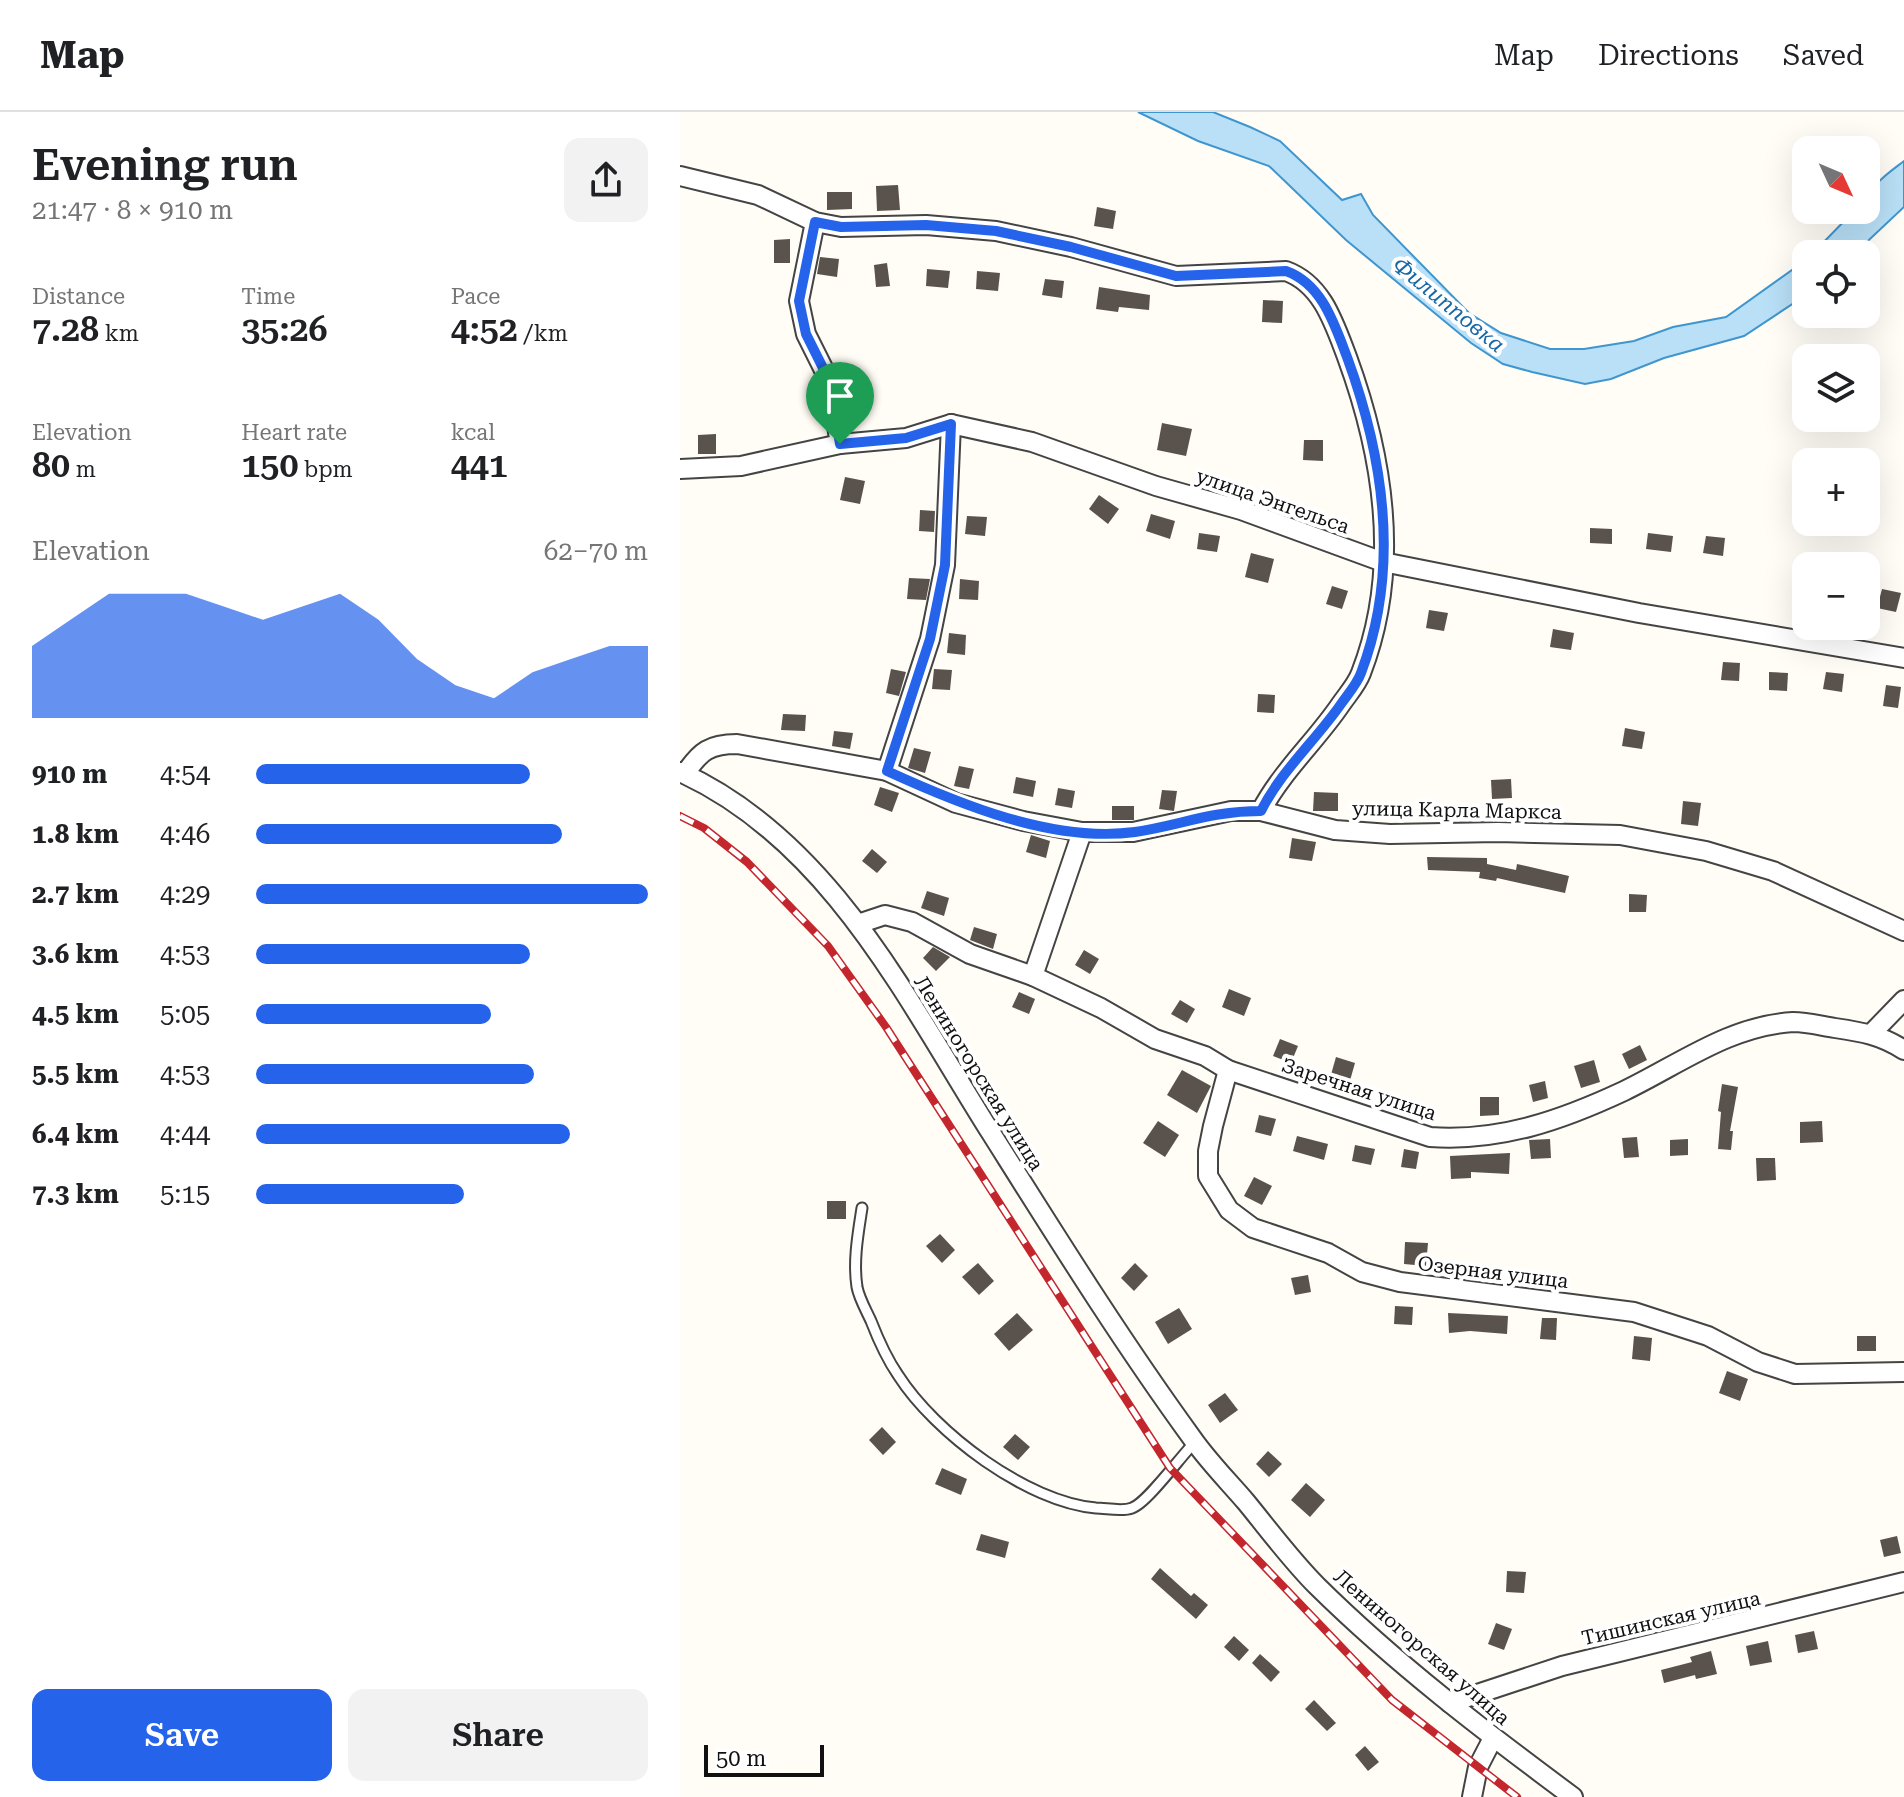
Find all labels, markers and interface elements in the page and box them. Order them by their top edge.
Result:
text: Map [40,33,125,77]
text: Map [1494,39,1554,72]
text: Directions [1598,39,1739,72]
text: Saved [1783,39,1864,72]
north arrow [1792,136,1880,224]
map controls [1792,136,1880,640]
button: share [564,138,648,222]
text: Evening run [32,139,298,191]
text: 21:47 · 8 × 910 m [32,195,233,225]
button: locate [1792,240,1880,328]
water label: Филипповка [1388,252,1510,358]
text: Distance [32,284,125,309]
text: Time [241,284,295,309]
text: Pace [451,284,500,309]
text: 7.28 [32,309,99,349]
text: 35:26 [241,309,328,349]
text: 4:52 [451,309,518,349]
text: km [99,321,139,346]
text: /km [518,321,568,346]
button: layers [1792,344,1880,432]
pin [806,362,874,444]
icon: arrive [818,374,862,418]
text: Elevation [32,420,132,445]
text: Heart rate [241,420,347,445]
text: kcal [451,420,495,445]
text: 80 [32,445,70,485]
text: 150 [241,445,298,485]
text: 441 [451,445,508,485]
button: + [1792,448,1880,536]
text: m [70,457,96,482]
text: bpm [298,457,353,482]
street label: улица Энгельса [1193,464,1353,539]
text: Elevation [32,536,150,566]
text: 62–70 m [544,536,648,566]
button: − [1792,552,1880,640]
text: 910 m [32,759,107,789]
text: 4:54 [160,759,210,789]
street label: улица Карла Маркса [1352,796,1562,824]
text: 1.8 km [32,819,119,849]
text: 4:46 [160,819,210,849]
text: 2.7 km [32,879,119,909]
text: 4:29 [160,879,210,909]
text: 3.6 km [32,939,119,969]
text: 4:53 [160,939,210,969]
street label: Лениногорская улица [909,971,1049,1175]
text: 4.5 km [32,999,119,1029]
text: 5:05 [160,999,210,1029]
street label: Заречная улица [1278,1053,1440,1125]
text: 5.5 km [32,1059,119,1089]
text: 4:53 [160,1059,210,1089]
text: 6.4 km [32,1119,119,1149]
text: 4:44 [160,1119,210,1149]
text: 7.3 km [32,1179,119,1209]
text: 5:15 [160,1179,210,1209]
street label: Озерная улица [1416,1251,1570,1293]
street label: Лениногорская улица [1329,1564,1515,1730]
street label: Тишинская улица [1579,1586,1763,1650]
button: Save [32,1689,332,1781]
button: Share [348,1689,648,1781]
scale bar [704,1741,824,1777]
text: 50 m [716,1746,766,1771]

